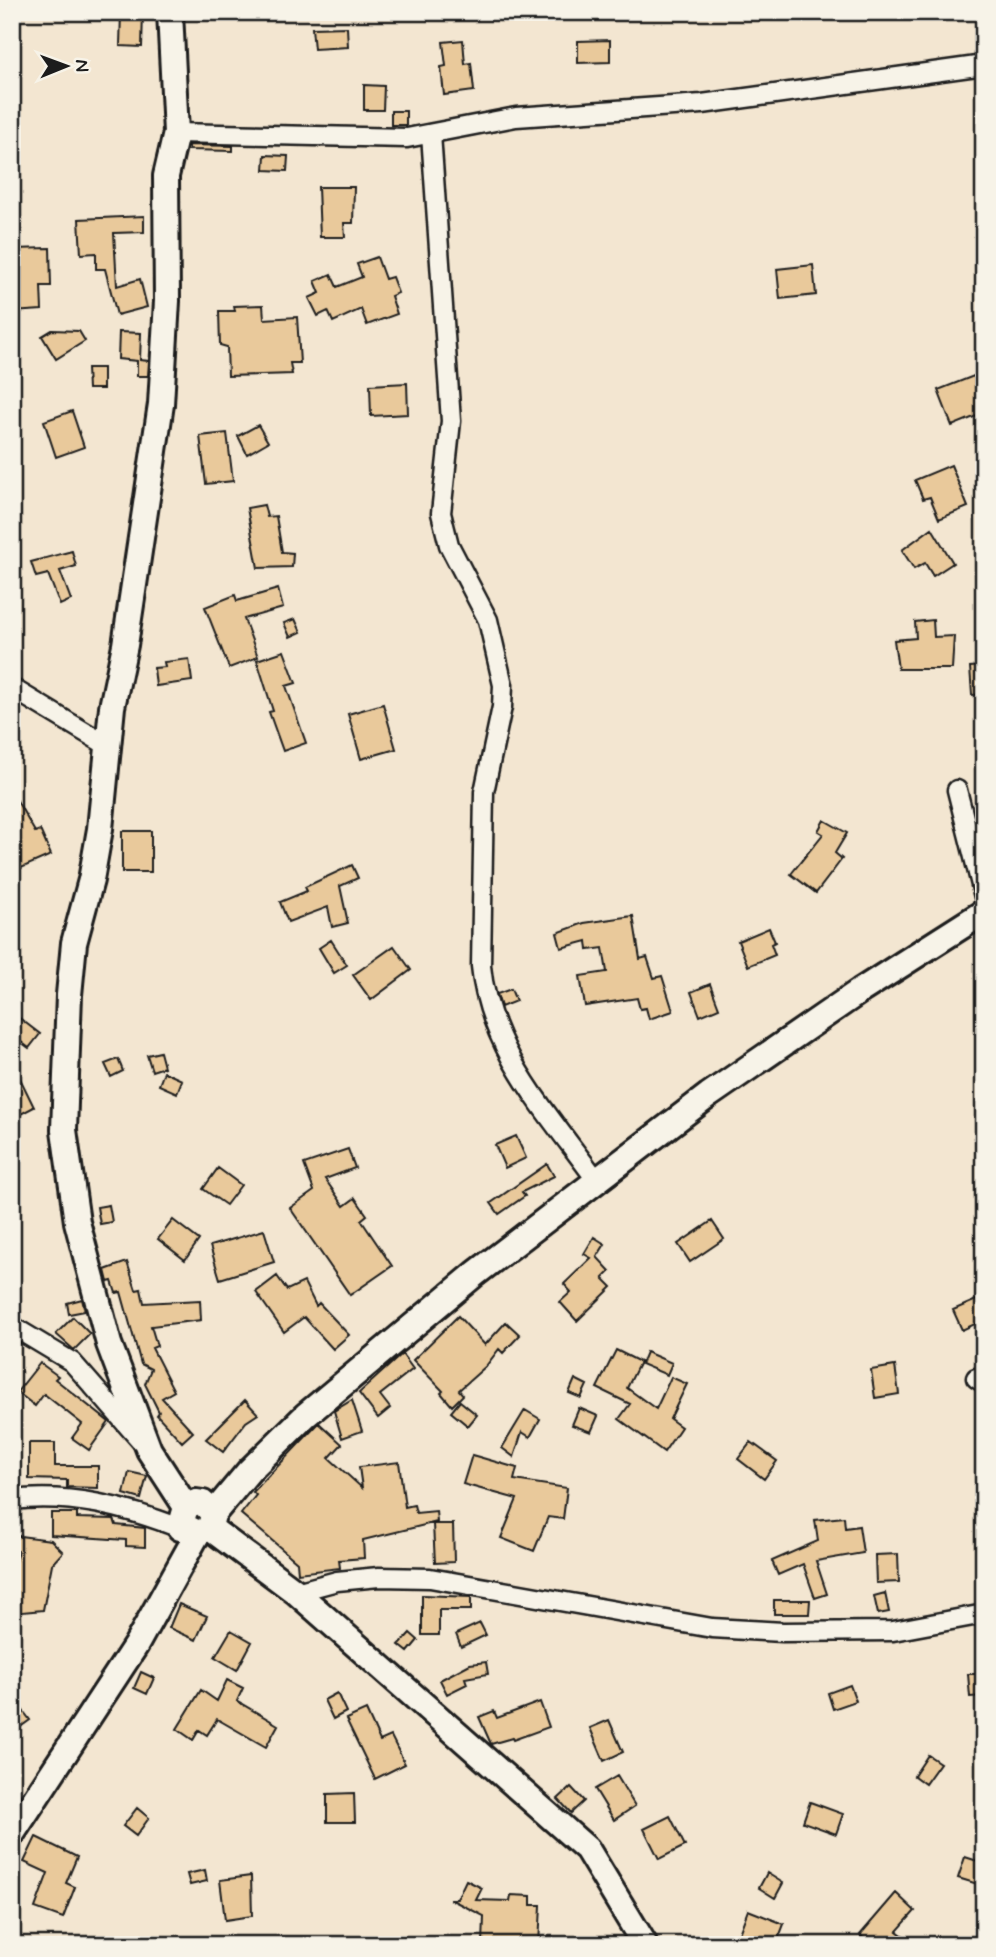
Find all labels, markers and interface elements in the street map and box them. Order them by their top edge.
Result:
north arrow [32,32,102,102]
text: N [69,59,94,72]

